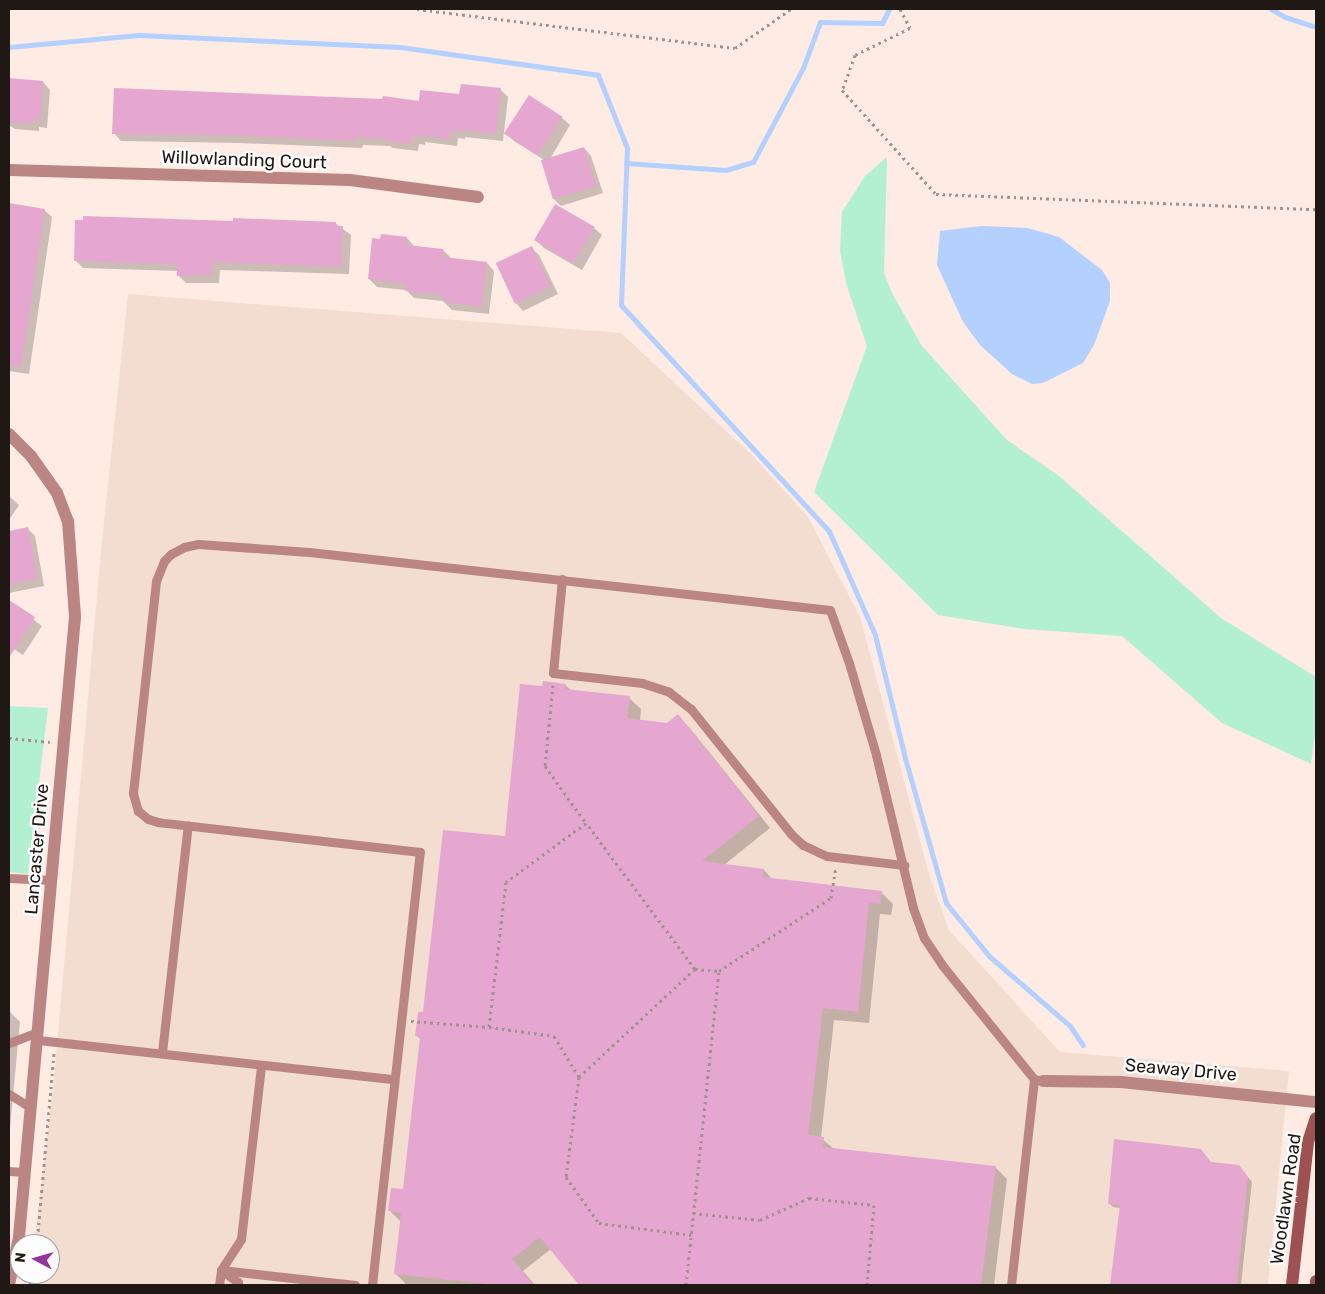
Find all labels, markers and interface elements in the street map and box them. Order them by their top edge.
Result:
street label: Willowlanding Court [161,146,327,174]
street label: Lancaster Drive [21,782,53,916]
street label: Seaway Drive [1124,1054,1238,1086]
street label: Woodlawn Road [1266,1132,1306,1266]
north arrow [10,1234,60,1284]
text: N [12,1252,30,1263]

